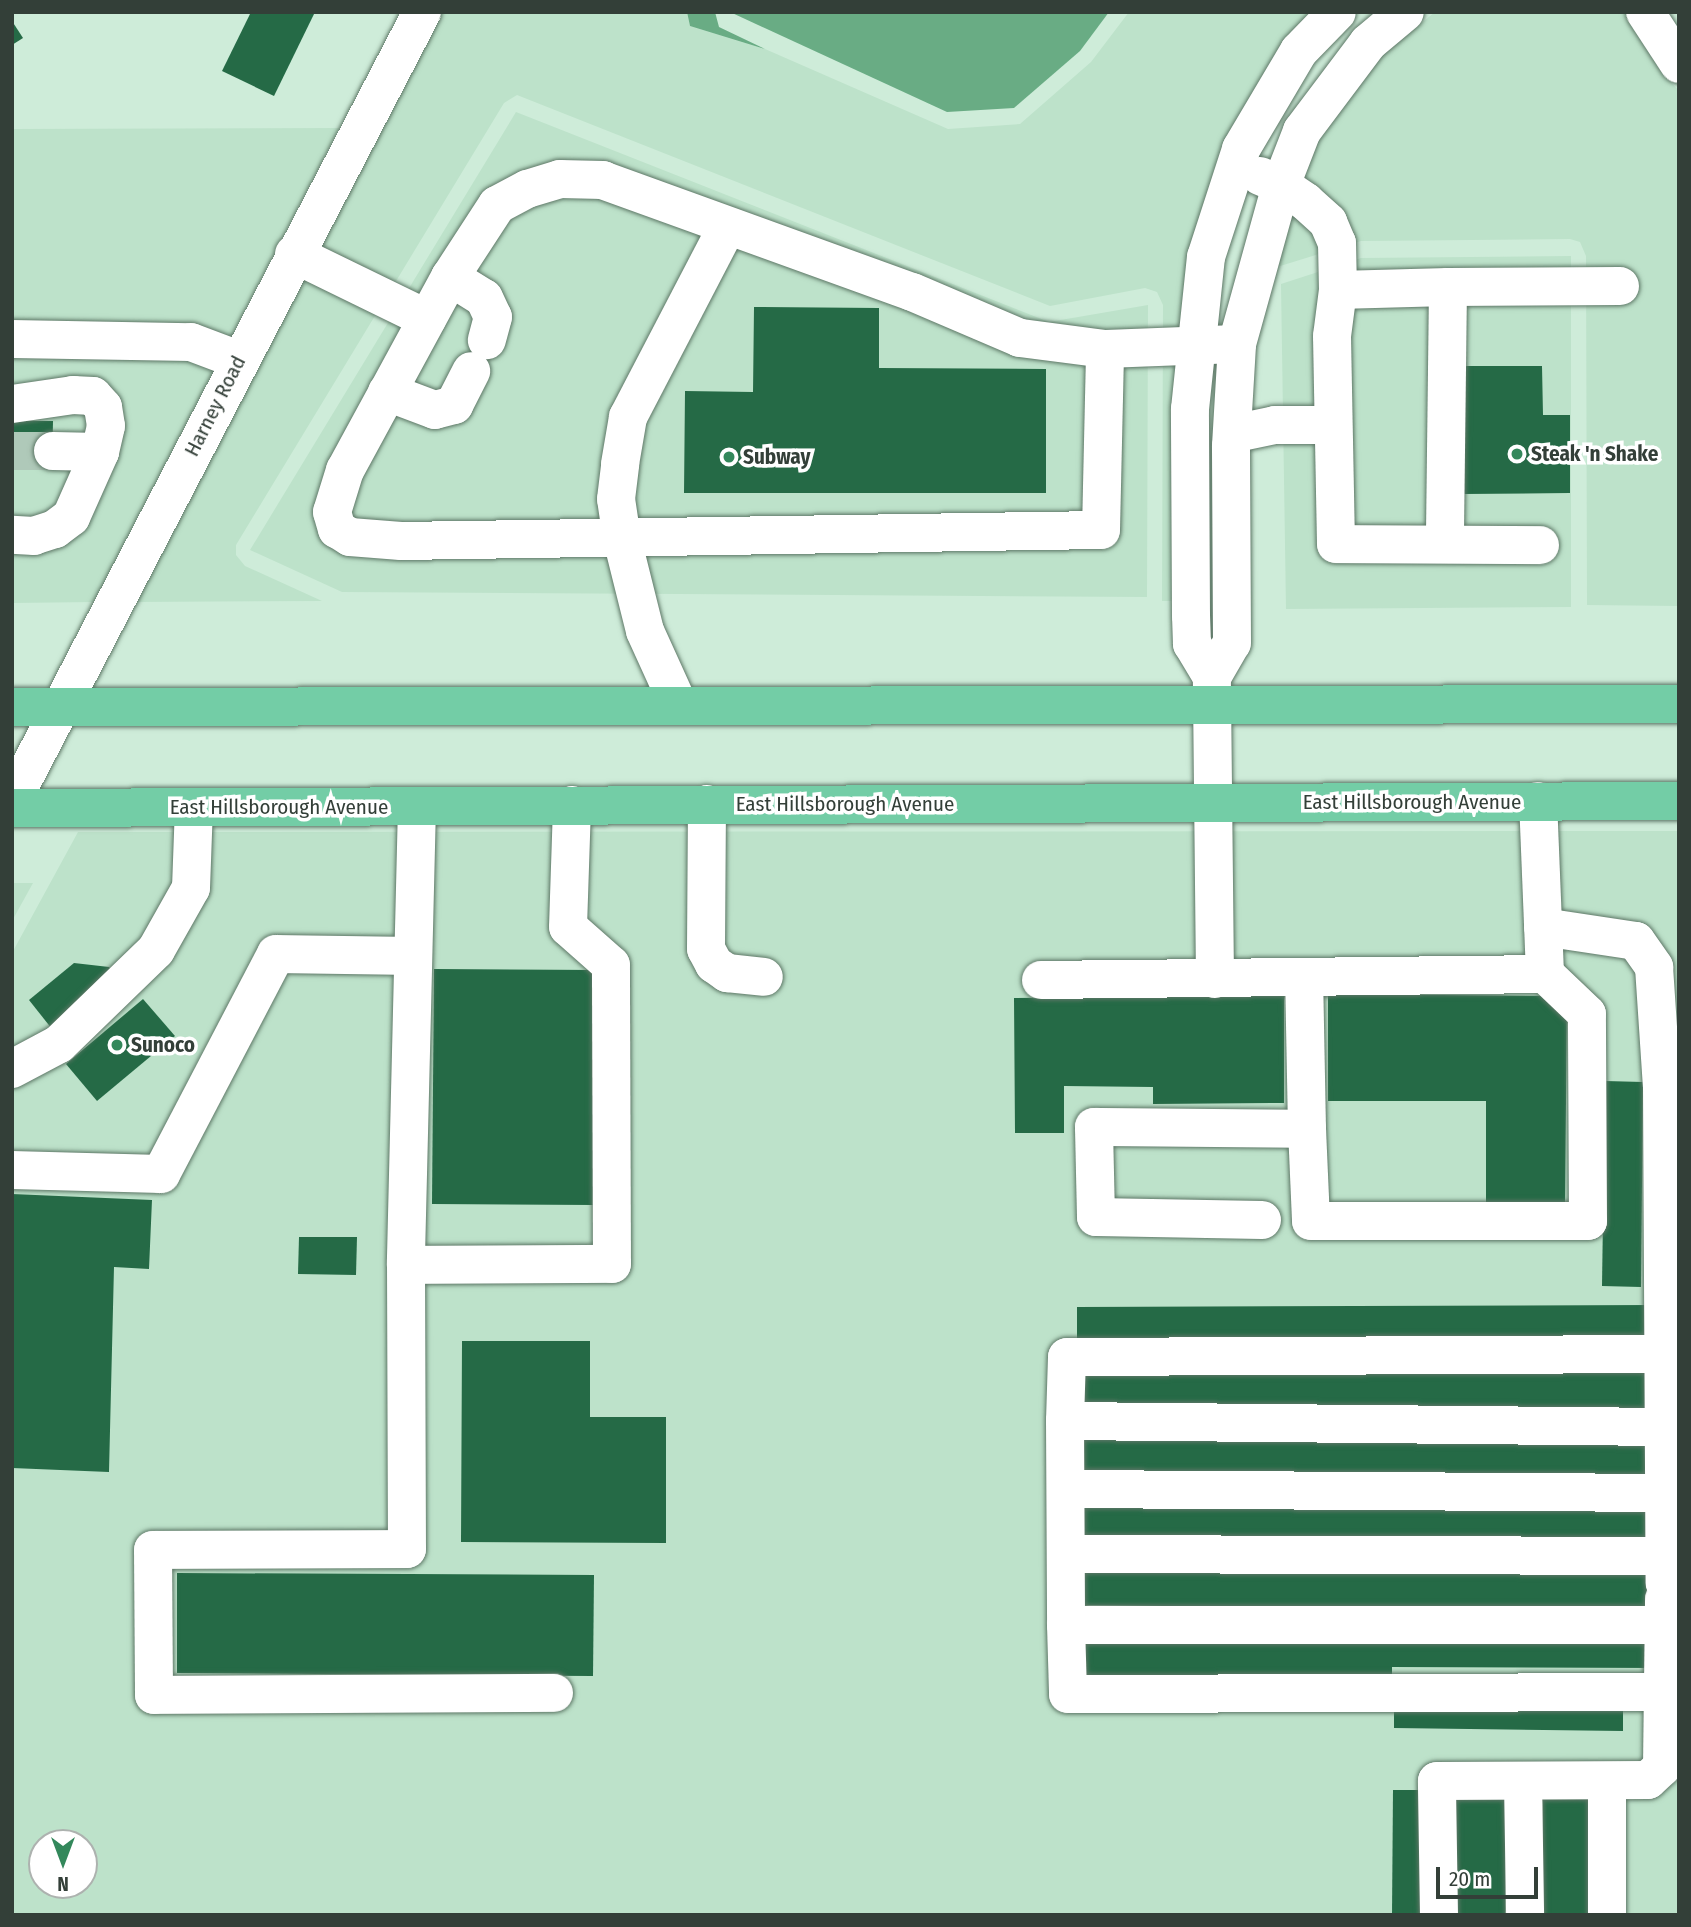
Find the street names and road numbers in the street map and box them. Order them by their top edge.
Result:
street label: Harney Road [179,351,251,461]
street label: East Hillsborough Avenue [1303,789,1521,815]
street label: East Hillsborough Avenue [736,791,954,817]
street label: East Hillsborough Avenue [170,794,388,820]

